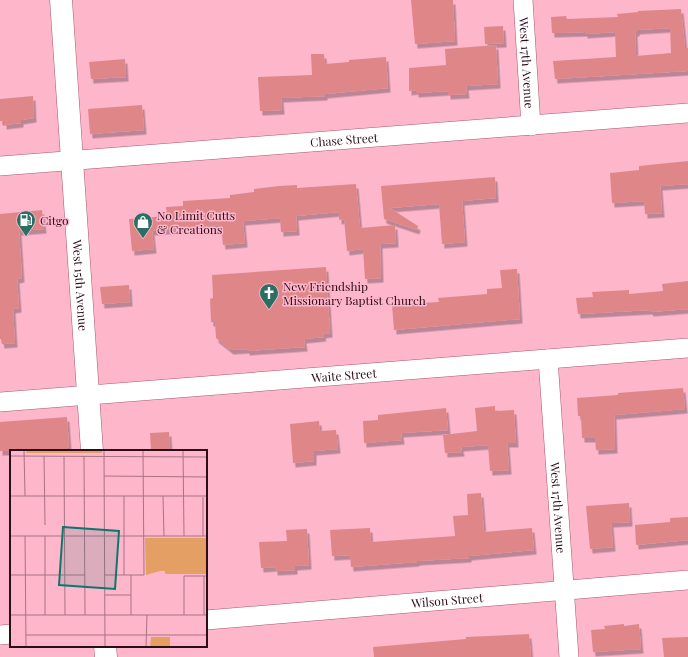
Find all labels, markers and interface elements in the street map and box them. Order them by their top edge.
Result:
street label: West 17th Avenue [516,16,538,109]
street label: Chase Street [309,129,379,150]
place label: No Limit Cutts & Creations [157,207,235,237]
fuel station icon: Citgo [15,209,37,237]
shop icon: No Limit Cutts & Creations [132,211,154,239]
place label: Citgo [40,212,69,228]
street label: West 15th Avenue [69,238,92,331]
place label: New Friendship Missionary Baptist Church [283,278,426,308]
church icon: New Friendship Missionary Baptist Church [258,282,280,310]
street label: Waite Street [310,364,378,386]
inset map [10,450,207,647]
street label: West 17th Avenue [547,460,570,554]
street label: Wilson Street [410,589,484,611]

